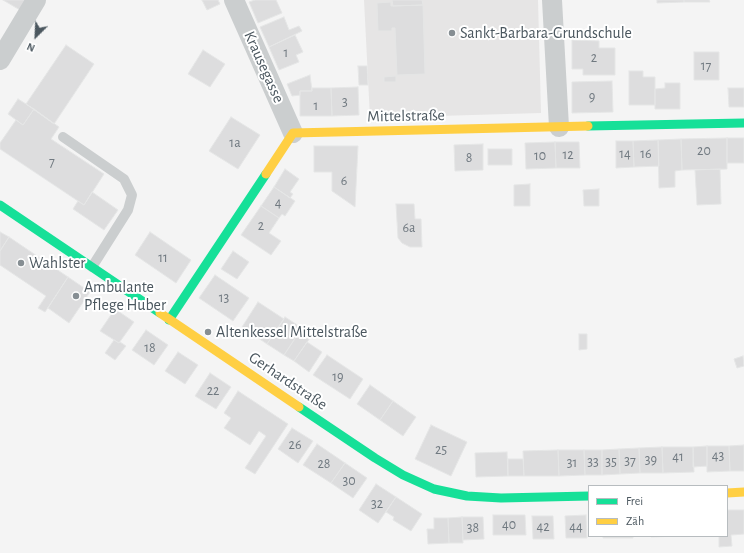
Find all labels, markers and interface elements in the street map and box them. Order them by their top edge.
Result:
north arrow [16,16,56,56]
place label: Sankt-Barbara-Grundschule [460,23,632,43]
street label: Krausegasse [240,28,288,106]
marker: Sankt-Barbara-Grundschule [447,28,457,38]
text: N [25,41,37,54]
house number: 1 [284,45,288,61]
house number: 2 [591,50,597,66]
house number: 17 [701,58,711,74]
house number: 9 [589,89,595,105]
house number: 3 [342,94,348,110]
house number: 1 [314,98,318,114]
street label: Mittelstraße [367,106,445,126]
house number: 1a [229,135,241,151]
house number: 20 [697,143,711,159]
house number: 14 [619,146,631,162]
house number: 16 [640,146,652,162]
house number: 12 [562,147,574,163]
house number: 10 [534,148,546,164]
house number: 8 [466,150,472,166]
house number: 7 [49,154,55,170]
house number: 6 [341,173,347,189]
house number: 4 [275,195,281,211]
house number: 2 [258,218,264,234]
house number: 6a [402,220,416,236]
house number: 11 [158,250,168,266]
place label: Wahlster [29,253,85,273]
marker: Wahlster [16,258,26,268]
place label: Ambulante Pflege Huber [84,277,166,315]
house number: 13 [219,290,229,306]
marker: Ambulante Pflege Huber [71,291,81,301]
place label: Altenkessel Mittelstraße [216,322,367,342]
marker: Altenkessel Mittelstraße [203,327,213,337]
house number: 18 [144,340,156,356]
street label: Gerhardstraße [245,348,331,414]
house number: 19 [332,369,344,385]
house number: 22 [207,383,219,399]
house number: 26 [289,437,301,453]
house number: 25 [435,442,447,458]
house number: 43 [712,448,724,464]
house number: 41 [672,449,684,465]
house number: 39 [645,452,657,468]
house number: 37 [624,453,636,469]
house number: 33 [587,454,599,470]
house number: 35 [605,454,617,470]
house number: 31 [567,455,577,471]
house number: 28 [317,456,331,472]
house number: 30 [342,473,356,489]
legend [588,485,728,537]
text: Frei [626,495,643,507]
house number: 32 [371,496,383,512]
text: Zäh [626,515,644,527]
house number: 40 [502,517,516,533]
house number: 42 [536,519,550,535]
house number: 44 [569,519,583,535]
house number: 38 [467,520,479,536]

